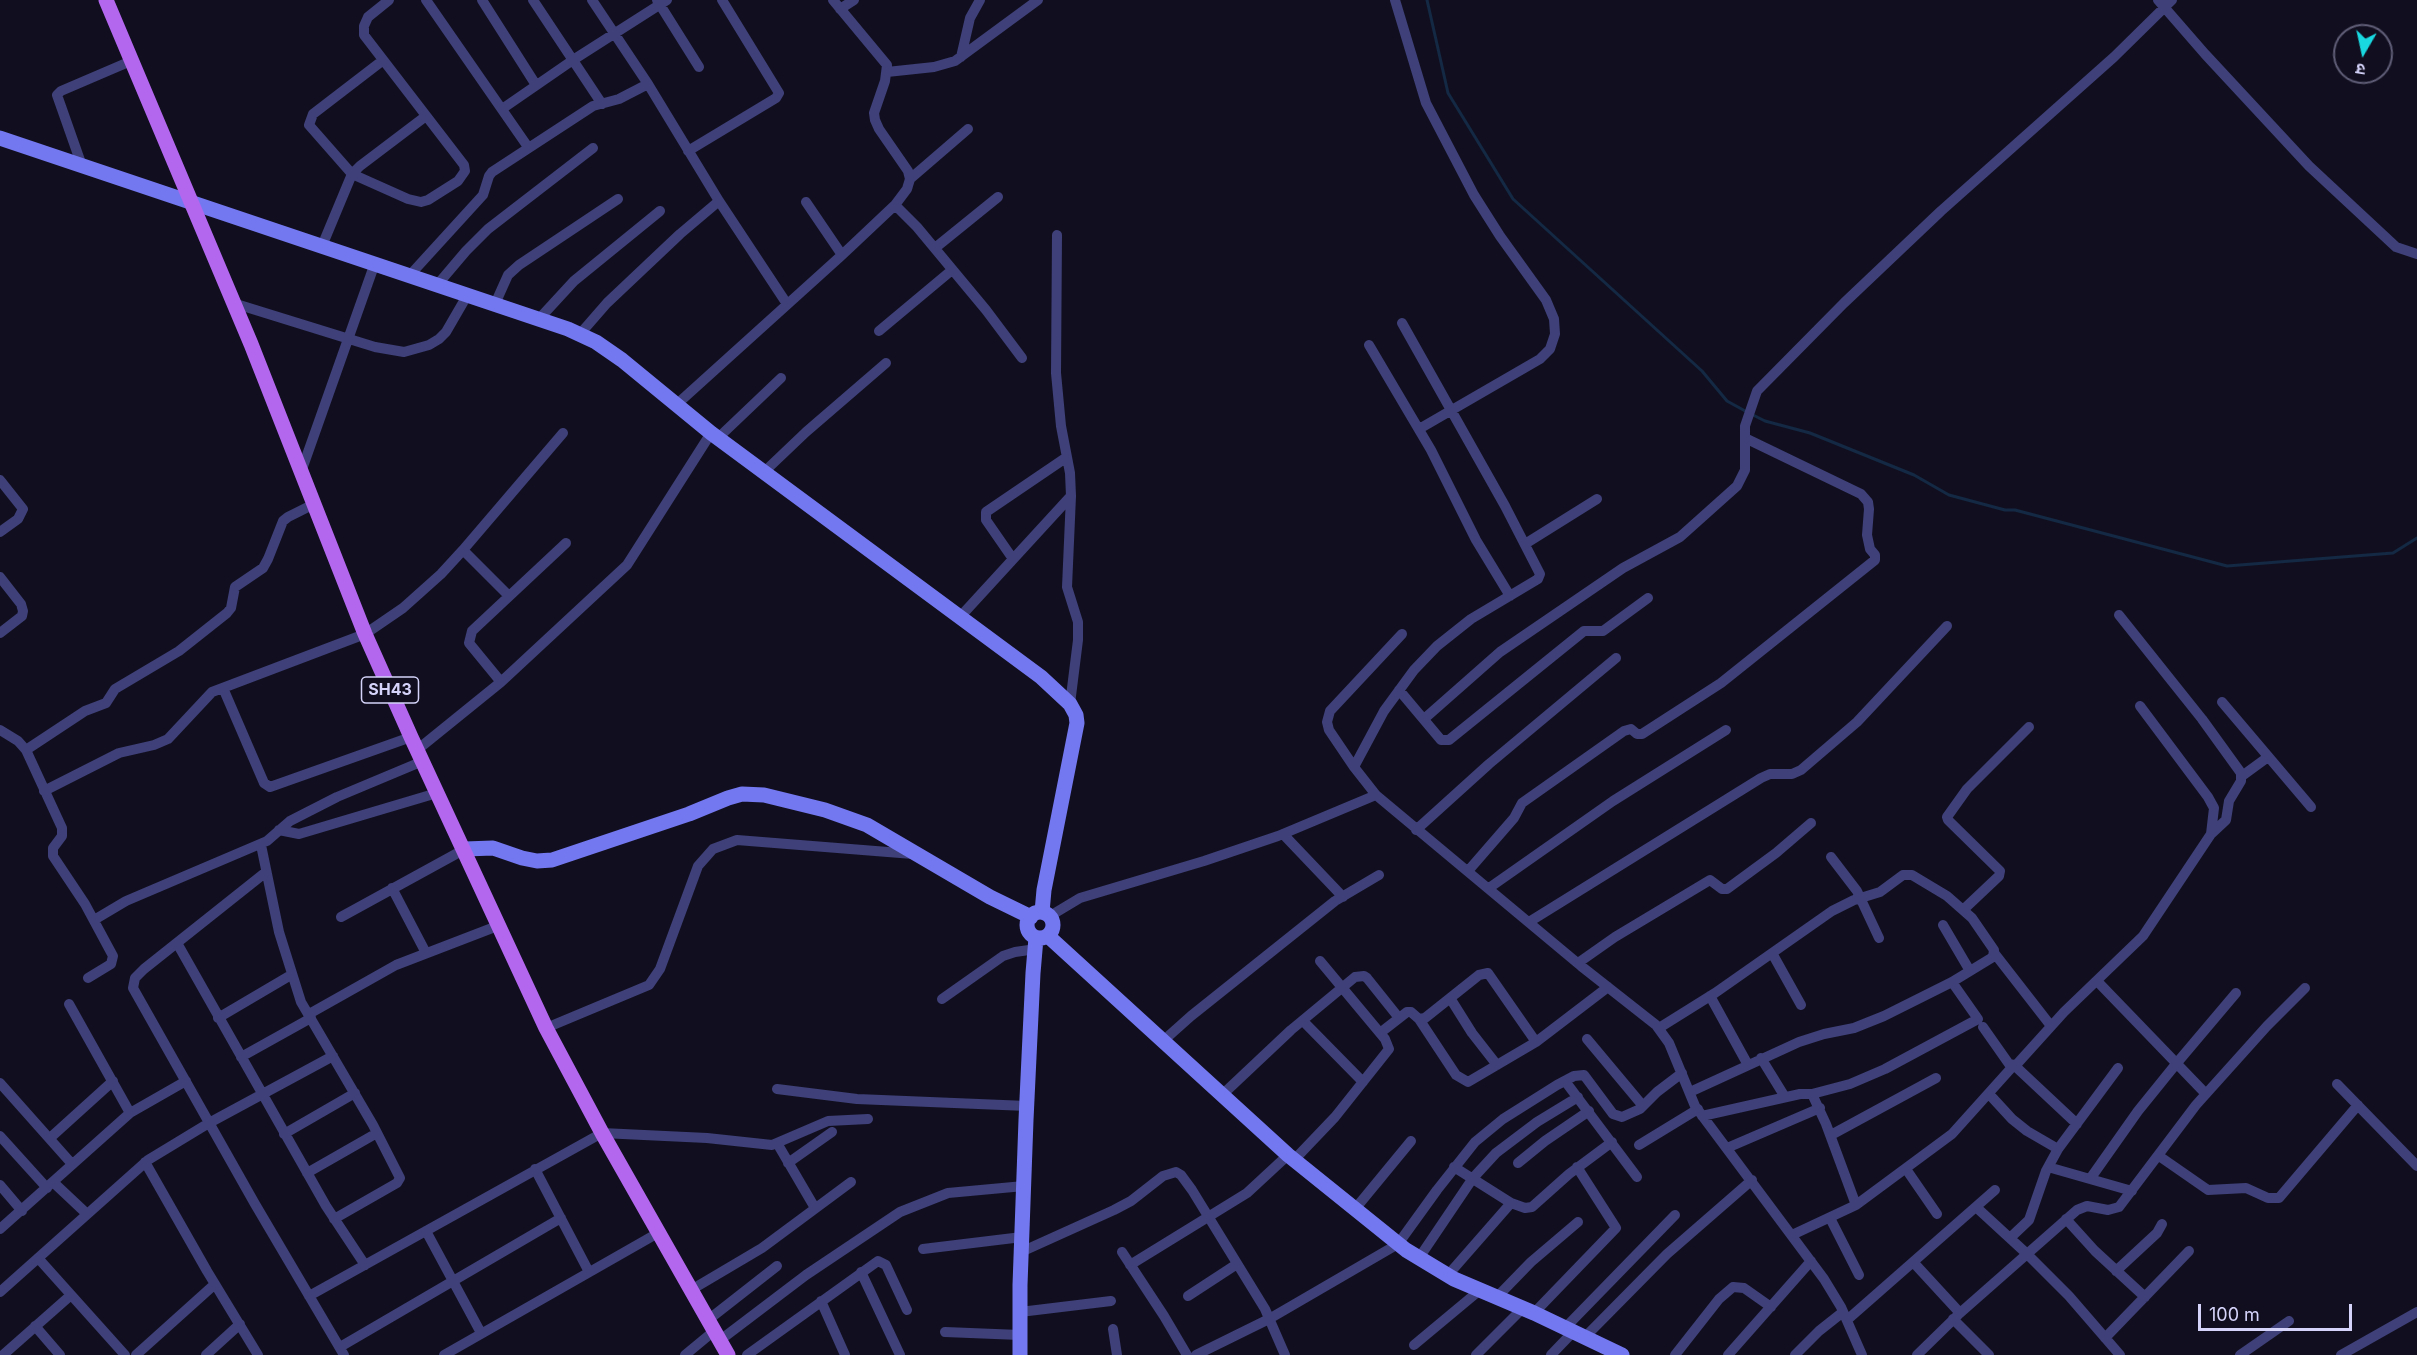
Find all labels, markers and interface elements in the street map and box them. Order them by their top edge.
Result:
north arrow [2333,24,2393,84]
text: उ [2354,59,2367,80]
road number: SH43 [362,677,418,703]
scale bar [2201,1292,2356,1330]
text: 100 m [2209,1304,2260,1325]

